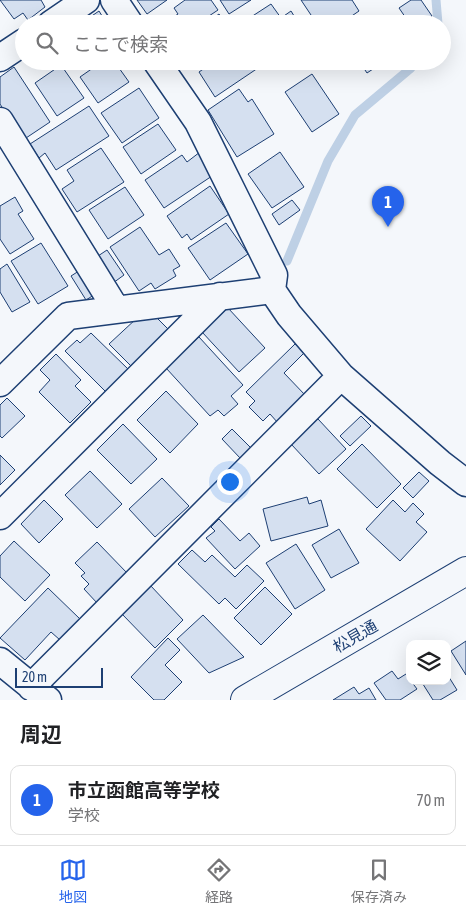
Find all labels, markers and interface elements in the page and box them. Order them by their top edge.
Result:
search box [15,15,451,70]
icon: search [33,29,61,57]
text: ここで検索 [73,33,168,55]
pin: 1 [372,186,404,227]
your location [217,469,243,495]
street label: 松見通 [330,616,380,656]
map controls [406,640,451,685]
button: layers [406,640,451,685]
scale bar [15,665,102,688]
text: 20 m [22,669,47,685]
text: 周辺 [20,722,62,746]
text: 市立函館高等学校 [68,779,220,801]
text: 1 [33,791,41,809]
text: 70 m [416,791,445,809]
text: 学校 [68,806,100,824]
tab: 地図 [59,856,87,906]
tab: 経路 [205,856,233,906]
tab: 保存済み [351,856,407,906]

